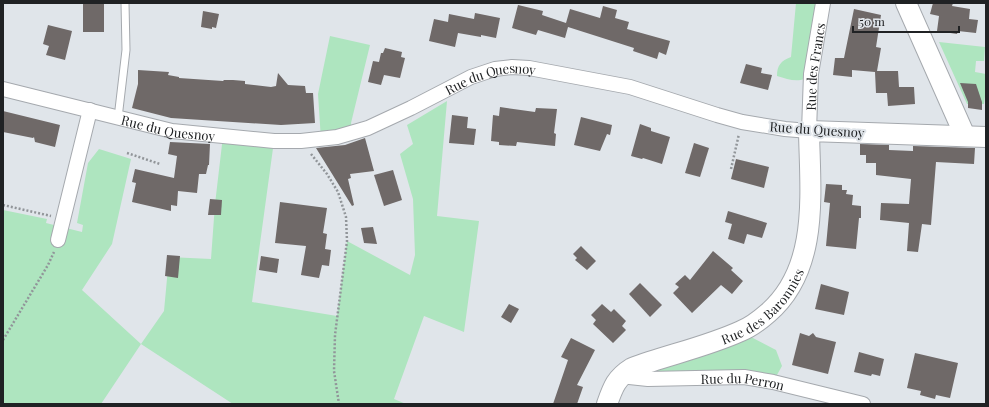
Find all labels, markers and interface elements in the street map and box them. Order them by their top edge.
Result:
scale bar [853,8,959,34]
text: 50 m [859,13,885,29]
street label: Rue des Francs [801,21,828,111]
street label: Rue du Quesnoy [442,58,538,98]
street label: Rue du Quesnoy [120,110,216,144]
street label: Rue du Quesnoy [769,117,865,141]
street label: Rue des Baronnies [718,265,807,347]
street label: Rue du Perron [700,368,787,393]

